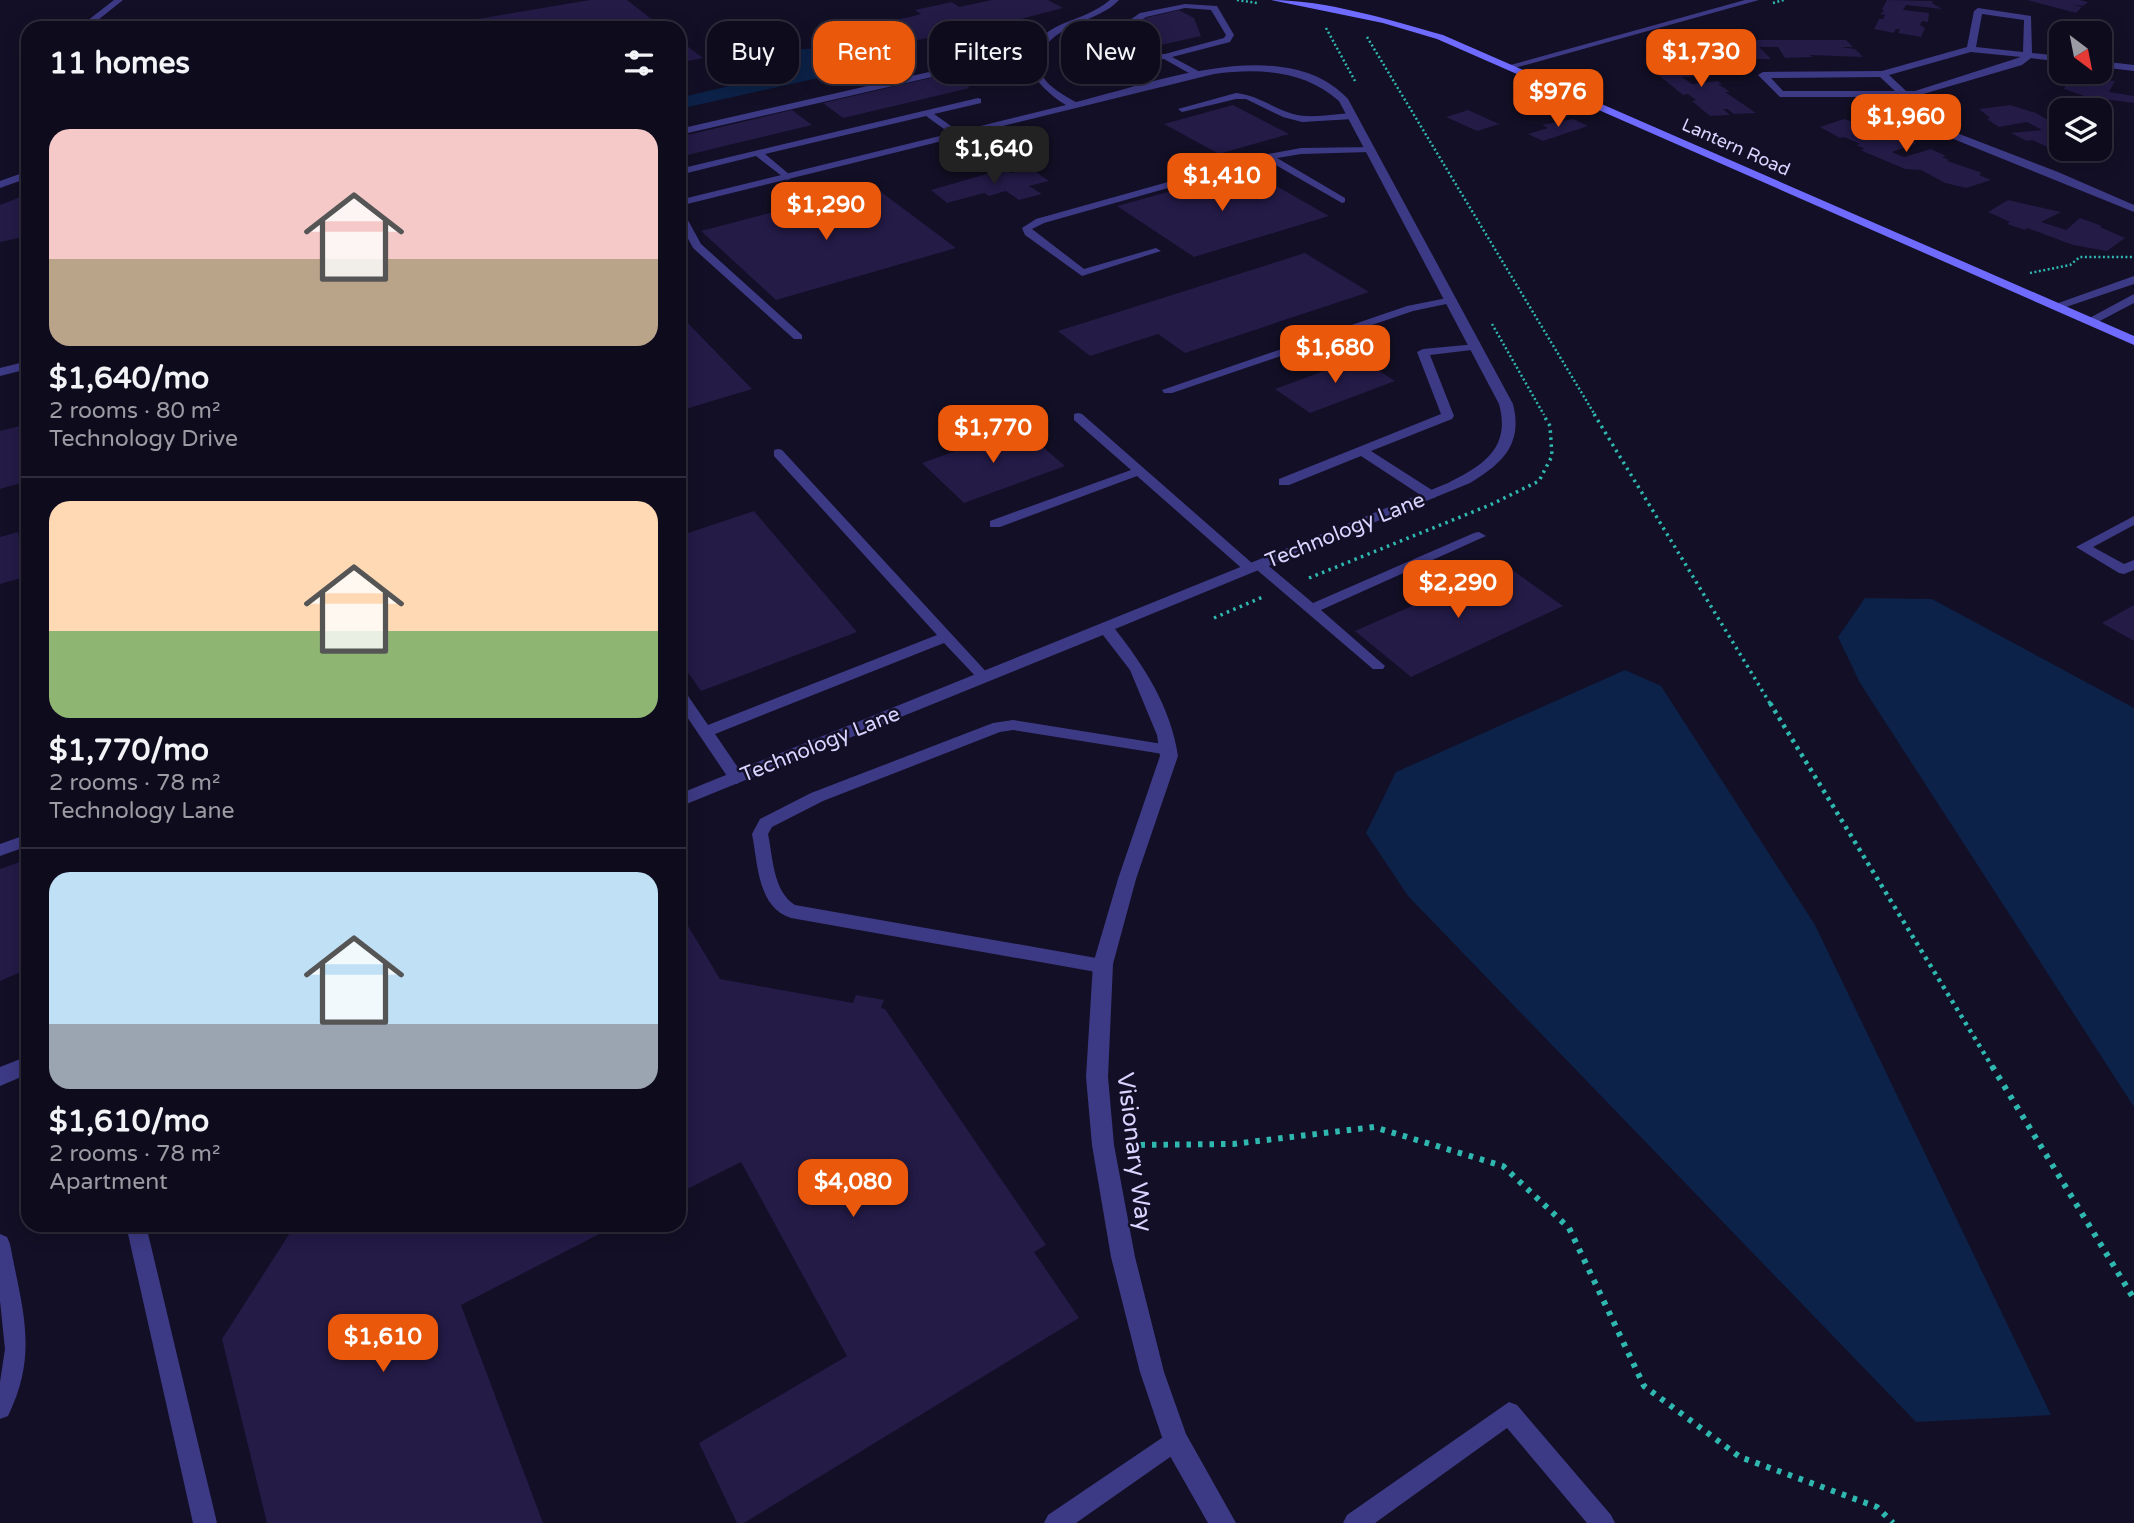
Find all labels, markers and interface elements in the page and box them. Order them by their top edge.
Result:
chip: Buy [707,21,799,84]
chip: Rent [813,21,915,84]
chip: Filters [929,21,1047,84]
chip: New [1061,21,1160,84]
north arrow [2049,21,2112,84]
map controls [2049,21,2112,161]
pin: $1,730 [1644,29,1758,89]
text: $1,730 [1662,38,1740,66]
icon: filters [620,44,658,82]
text: 11 homes [49,45,190,82]
pin: $976 [1517,69,1599,129]
text: $976 [1529,78,1587,106]
pin: $1,960 [1849,94,1963,154]
button: layers [2049,98,2112,161]
text: $1,960 [1867,103,1945,131]
street label: Lantern Road [1679,113,1793,181]
pin: $1,640 [937,127,1051,186]
text: $1,640 [955,135,1033,163]
pin: $1,410 [1165,154,1279,213]
text: $1,410 [1183,162,1261,190]
icon: home [291,174,417,300]
pin: $1,290 [769,182,883,242]
text: $1,290 [787,191,865,219]
pin: $1,680 [1278,326,1392,385]
text: $1,680 [1296,334,1374,362]
text: $1,640/mo [49,360,209,397]
text: 2 rooms · 80 m² [49,397,220,425]
pin: $1,770 [936,406,1050,465]
text: $1,770 [954,414,1032,442]
text: Technology Drive [49,425,238,453]
street label: Technology Lane [1262,487,1429,574]
icon: home [291,546,417,672]
pin: $2,290 [1401,560,1515,620]
text: $2,290 [1419,569,1497,597]
street label: Technology Lane [737,701,904,788]
text: $1,770/mo [49,732,209,769]
text: 2 rooms · 78 m² [49,769,220,797]
text: Technology Lane [49,797,235,825]
icon: home [291,917,417,1043]
street label: Visionary Way [1110,1071,1159,1234]
text: $1,610/mo [49,1103,209,1140]
text: 2 rooms · 78 m² [49,1140,220,1168]
pin: $4,080 [796,1160,910,1219]
text: Apartment [49,1168,168,1196]
text: $4,080 [814,1168,892,1196]
pin: $1,610 [326,1314,440,1374]
text: $1,610 [344,1323,422,1351]

